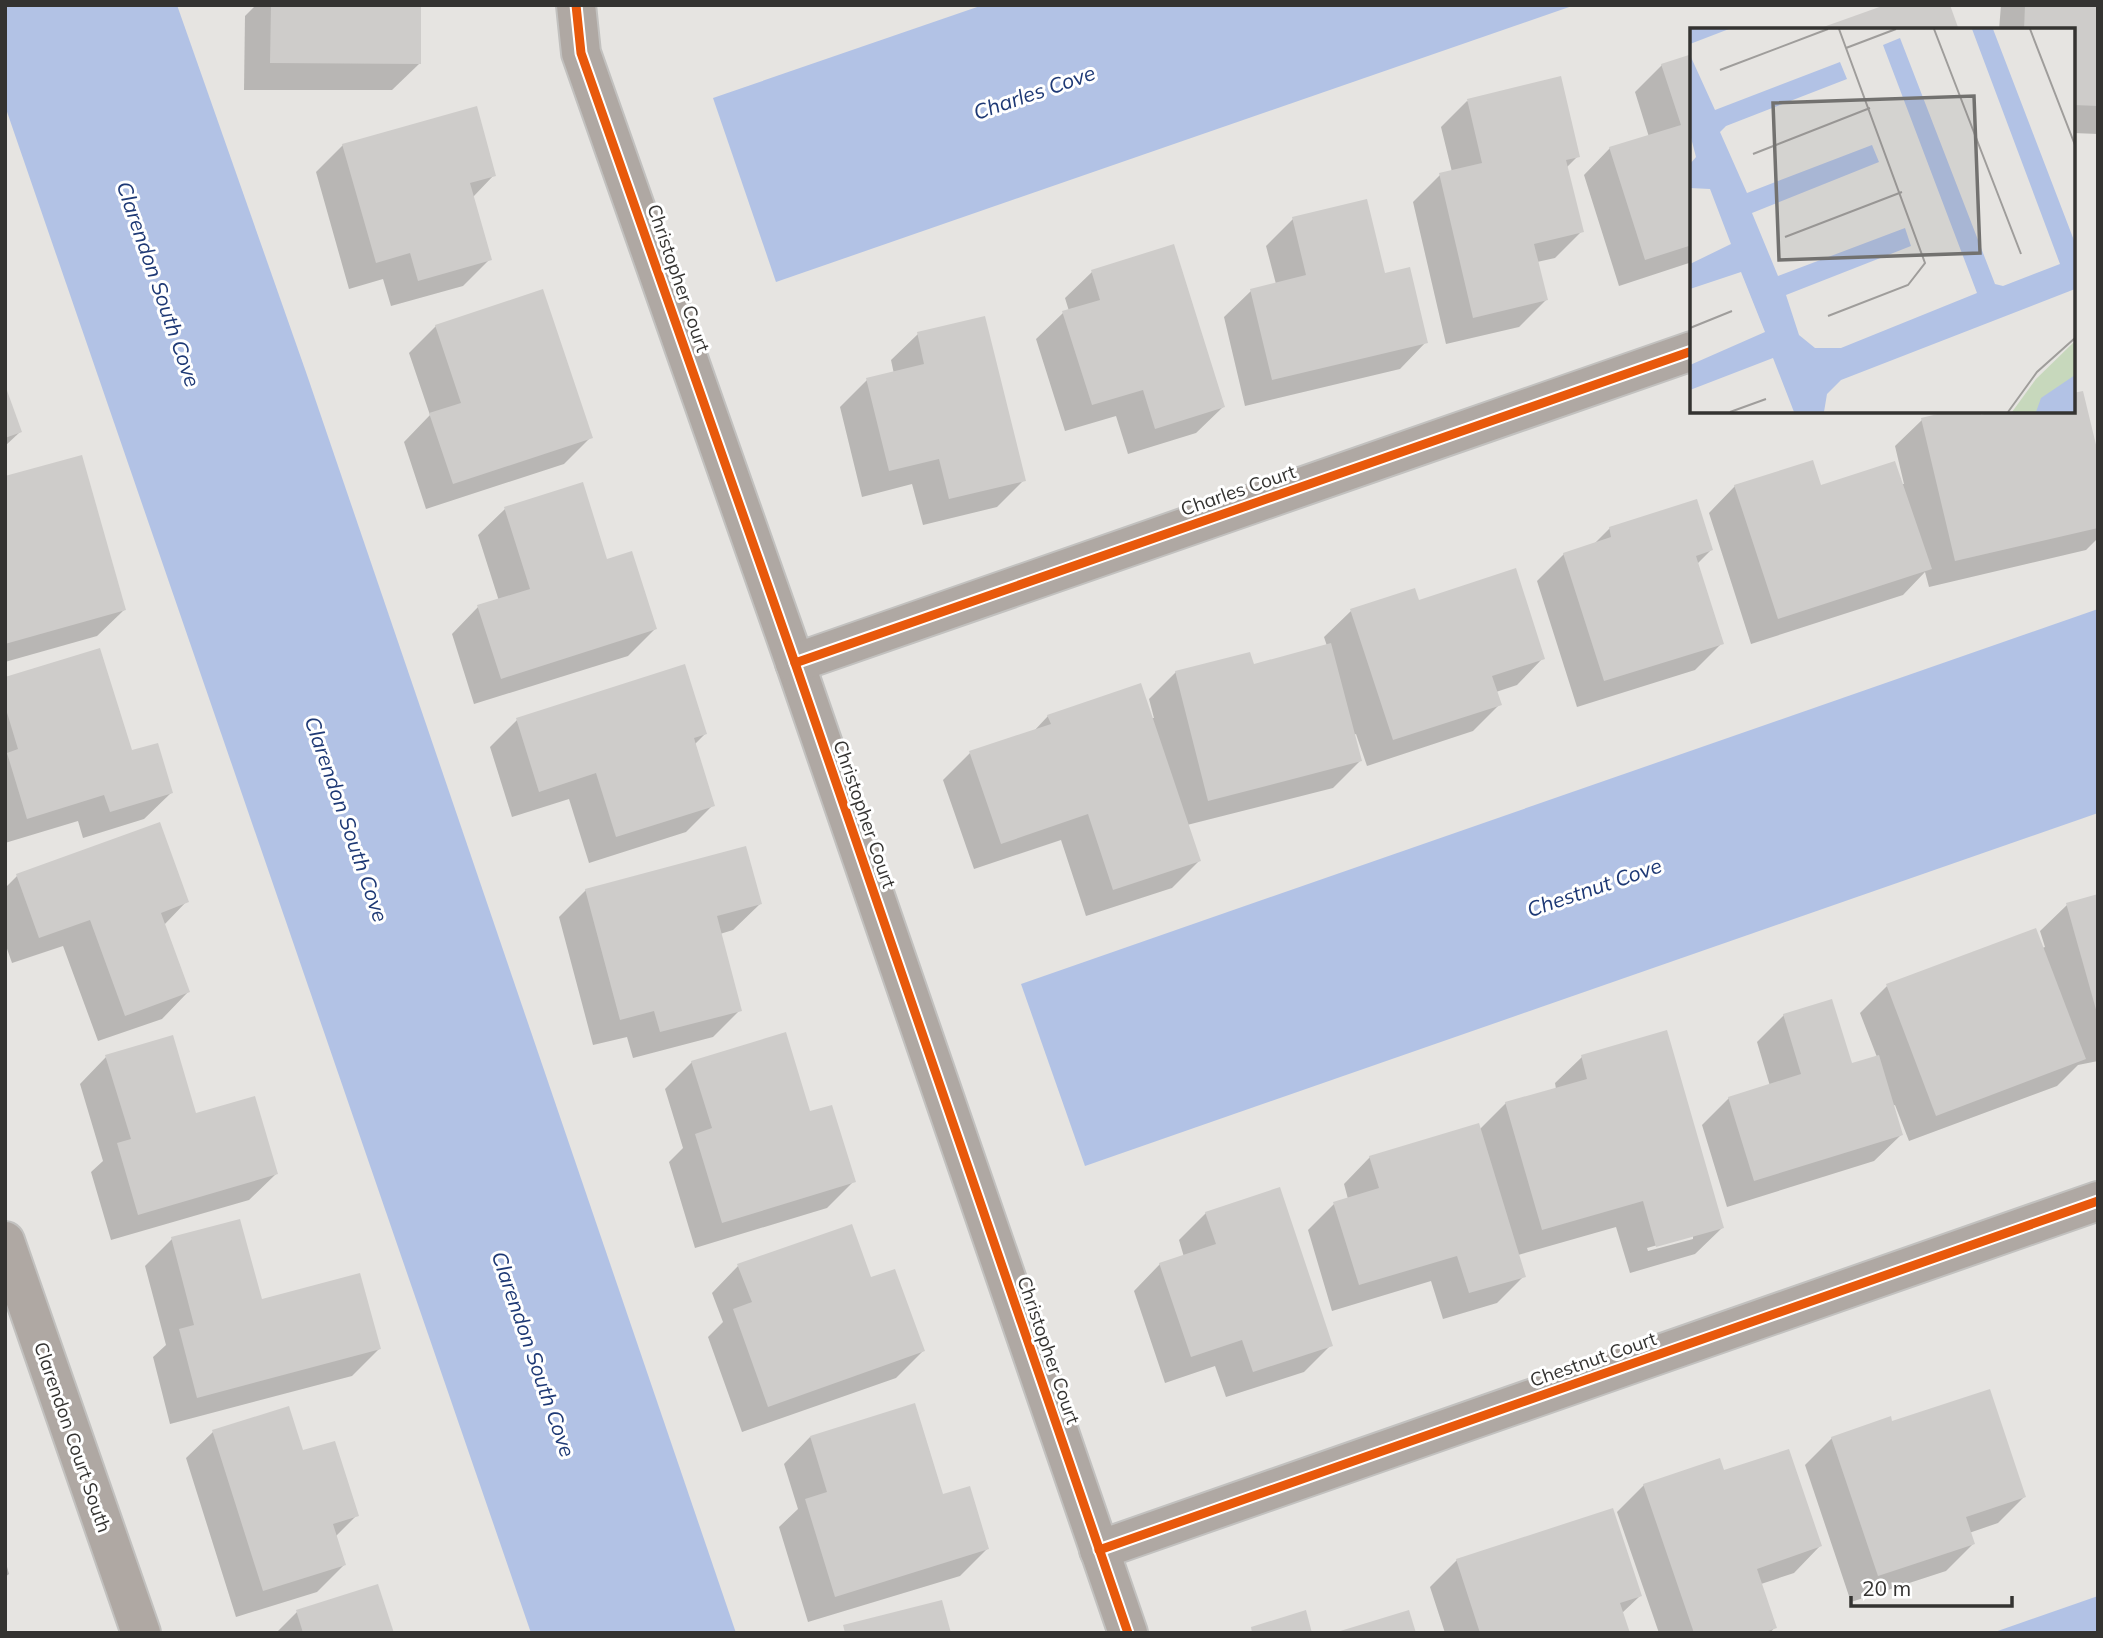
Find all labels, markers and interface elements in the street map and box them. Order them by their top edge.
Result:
inset map [1690,28,2075,413]
water label: Charles Cove [970,59,1098,125]
water label: Clarendon South Cove [112,178,206,390]
street label: Christopher Court [642,201,716,356]
street label: Charles Court [1177,459,1299,521]
water label: Clarendon South Cove [300,713,394,925]
street label: Christopher Court [828,737,902,892]
water label: Chestnut Cove [1523,852,1665,922]
water label: Clarendon South Cove [487,1248,581,1460]
street label: Christopher Court [1012,1273,1086,1428]
street label: Chestnut Court [1527,1326,1660,1392]
street label: Clarendon Court South [29,1338,117,1536]
scale bar [1851,1564,2012,1608]
text: 20 m [1862,1575,1911,1601]

